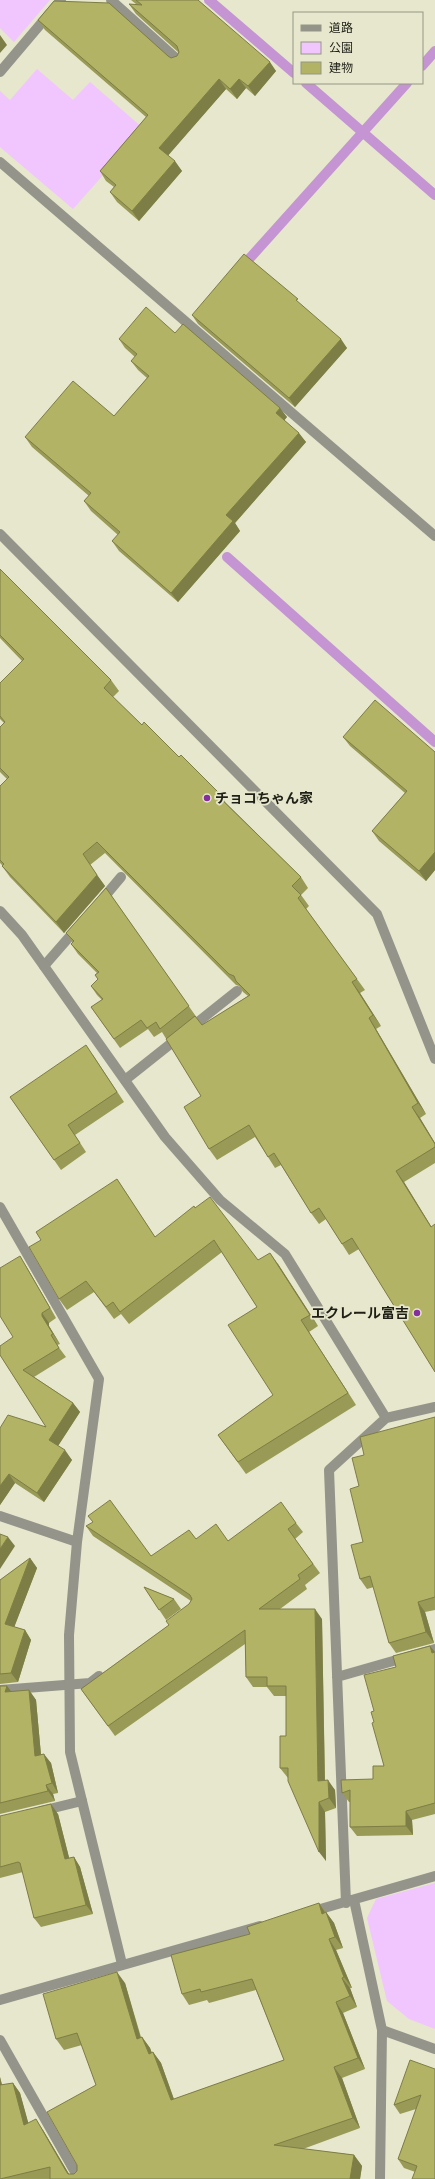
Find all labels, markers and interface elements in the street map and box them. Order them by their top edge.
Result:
legend [293,12,423,84]
text: 道路 [329,20,353,36]
text: 公園 [329,40,353,56]
text: 建物 [329,60,353,76]
place label: チョコちゃん家 [215,789,313,807]
marker: チョコちゃん家 [202,793,212,803]
place label: エクレール富吉 [311,1304,409,1322]
marker: エクレール富吉 [412,1308,422,1318]

